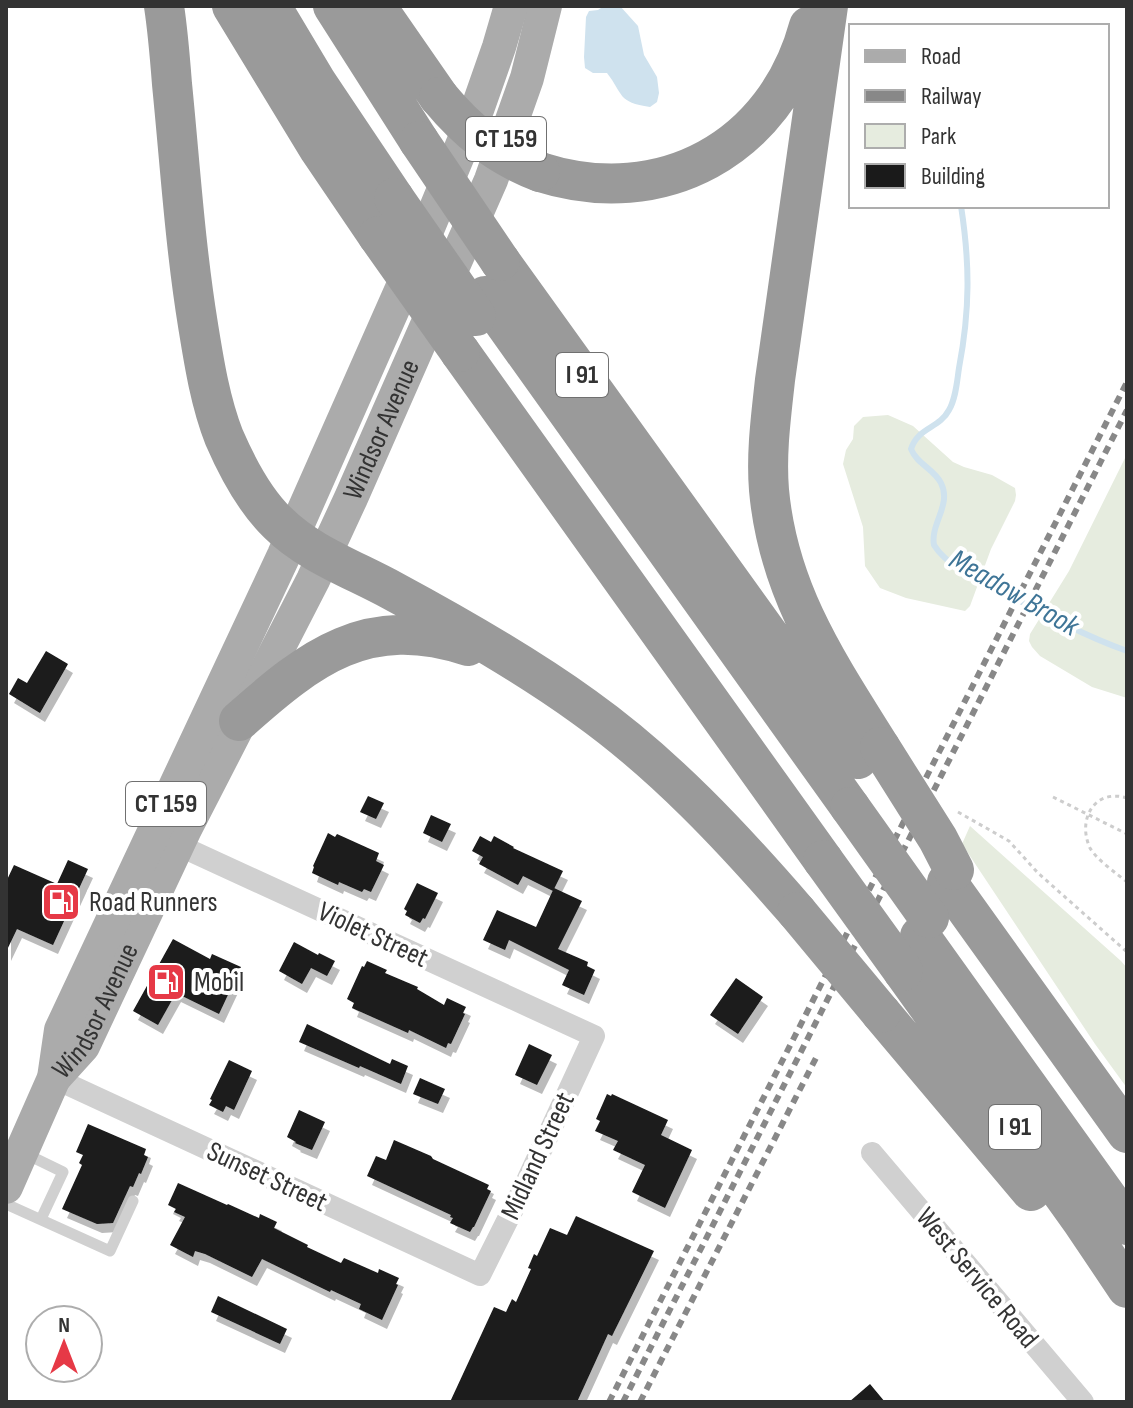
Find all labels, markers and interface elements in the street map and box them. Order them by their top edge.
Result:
legend [849,24,1109,208]
text: Road [921,42,961,71]
text: Railway [921,82,981,111]
road number: CT 159 [466,117,546,161]
text: Park [921,122,956,151]
text: Building [921,162,985,191]
road number: I 91 [556,353,608,397]
street label: Windsor Avenue [336,354,426,505]
water label: Meadow Brook [943,542,1086,645]
road number: CT 159 [126,782,206,826]
fuel station icon: Road Runners [40,881,82,923]
place label: Road Runners [89,886,218,919]
street label: Violet Street [313,895,433,975]
street label: Windsor Avenue [45,938,145,1085]
fuel station icon: Mobil [145,961,187,1003]
place label: Mobil [194,966,244,999]
street label: Midland Street [494,1087,582,1225]
road number: I 91 [989,1105,1041,1149]
street label: Sunset Street [202,1135,332,1219]
street label: West Service Road [909,1201,1045,1355]
north arrow [24,1304,104,1384]
text: N [58,1312,70,1339]

